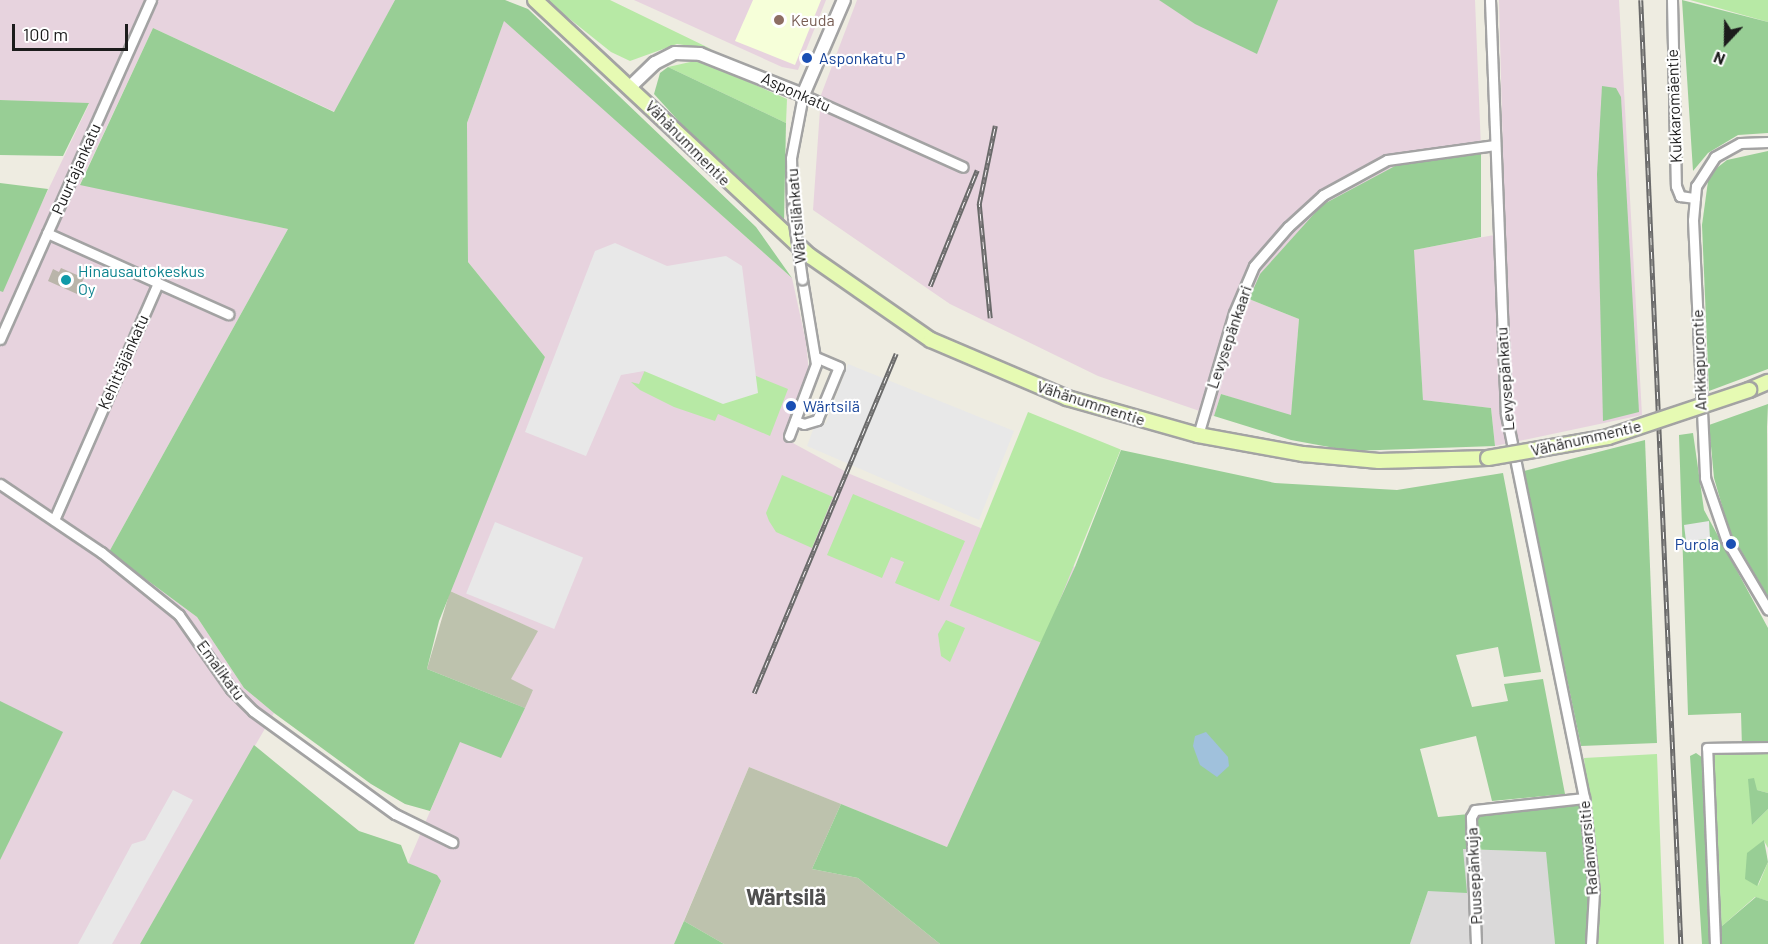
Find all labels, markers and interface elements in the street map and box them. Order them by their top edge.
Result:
place label: Keuda [791,10,835,30]
scale bar [15,12,130,50]
north arrow [1696,12,1756,72]
marker: Keuda [772,13,786,27]
text: 100 m [23,23,68,45]
place label: Asponkatu P [819,48,906,68]
text: N [1711,48,1728,70]
street label: Kukkaromäentie [1662,49,1686,163]
marker: Asponkatu P [800,51,814,65]
street label: Asponkatu [758,68,834,116]
street label: Vähänummentie [641,96,735,190]
street label: Puurtajankatu [47,120,105,218]
street label: Wärtsilänkatu [782,167,810,265]
place label: Hinausautokeskus Oy [78,261,205,299]
marker: Hinausautokeskus Oy [59,273,73,287]
street label: Levysepänkaari [1202,283,1256,391]
street label: Ankkapurontie [1688,309,1710,411]
street label: Kehittäjänkatu [94,312,152,412]
street label: Levysepänkatu [1492,326,1518,432]
street label: Vähänummentie [1034,376,1148,430]
place label: Wärtsilä [803,396,860,416]
marker: Wärtsilä [784,399,798,413]
street label: Vähänummentie [1529,416,1643,460]
place label: Purola [1675,534,1719,554]
marker: Purola [1724,537,1738,551]
street label: Emalikatu [193,636,249,704]
street label: Radanvarsitie [1574,800,1602,896]
street label: Puusepänkuja [1462,827,1486,925]
district label: Wärtsilä [746,884,826,910]

